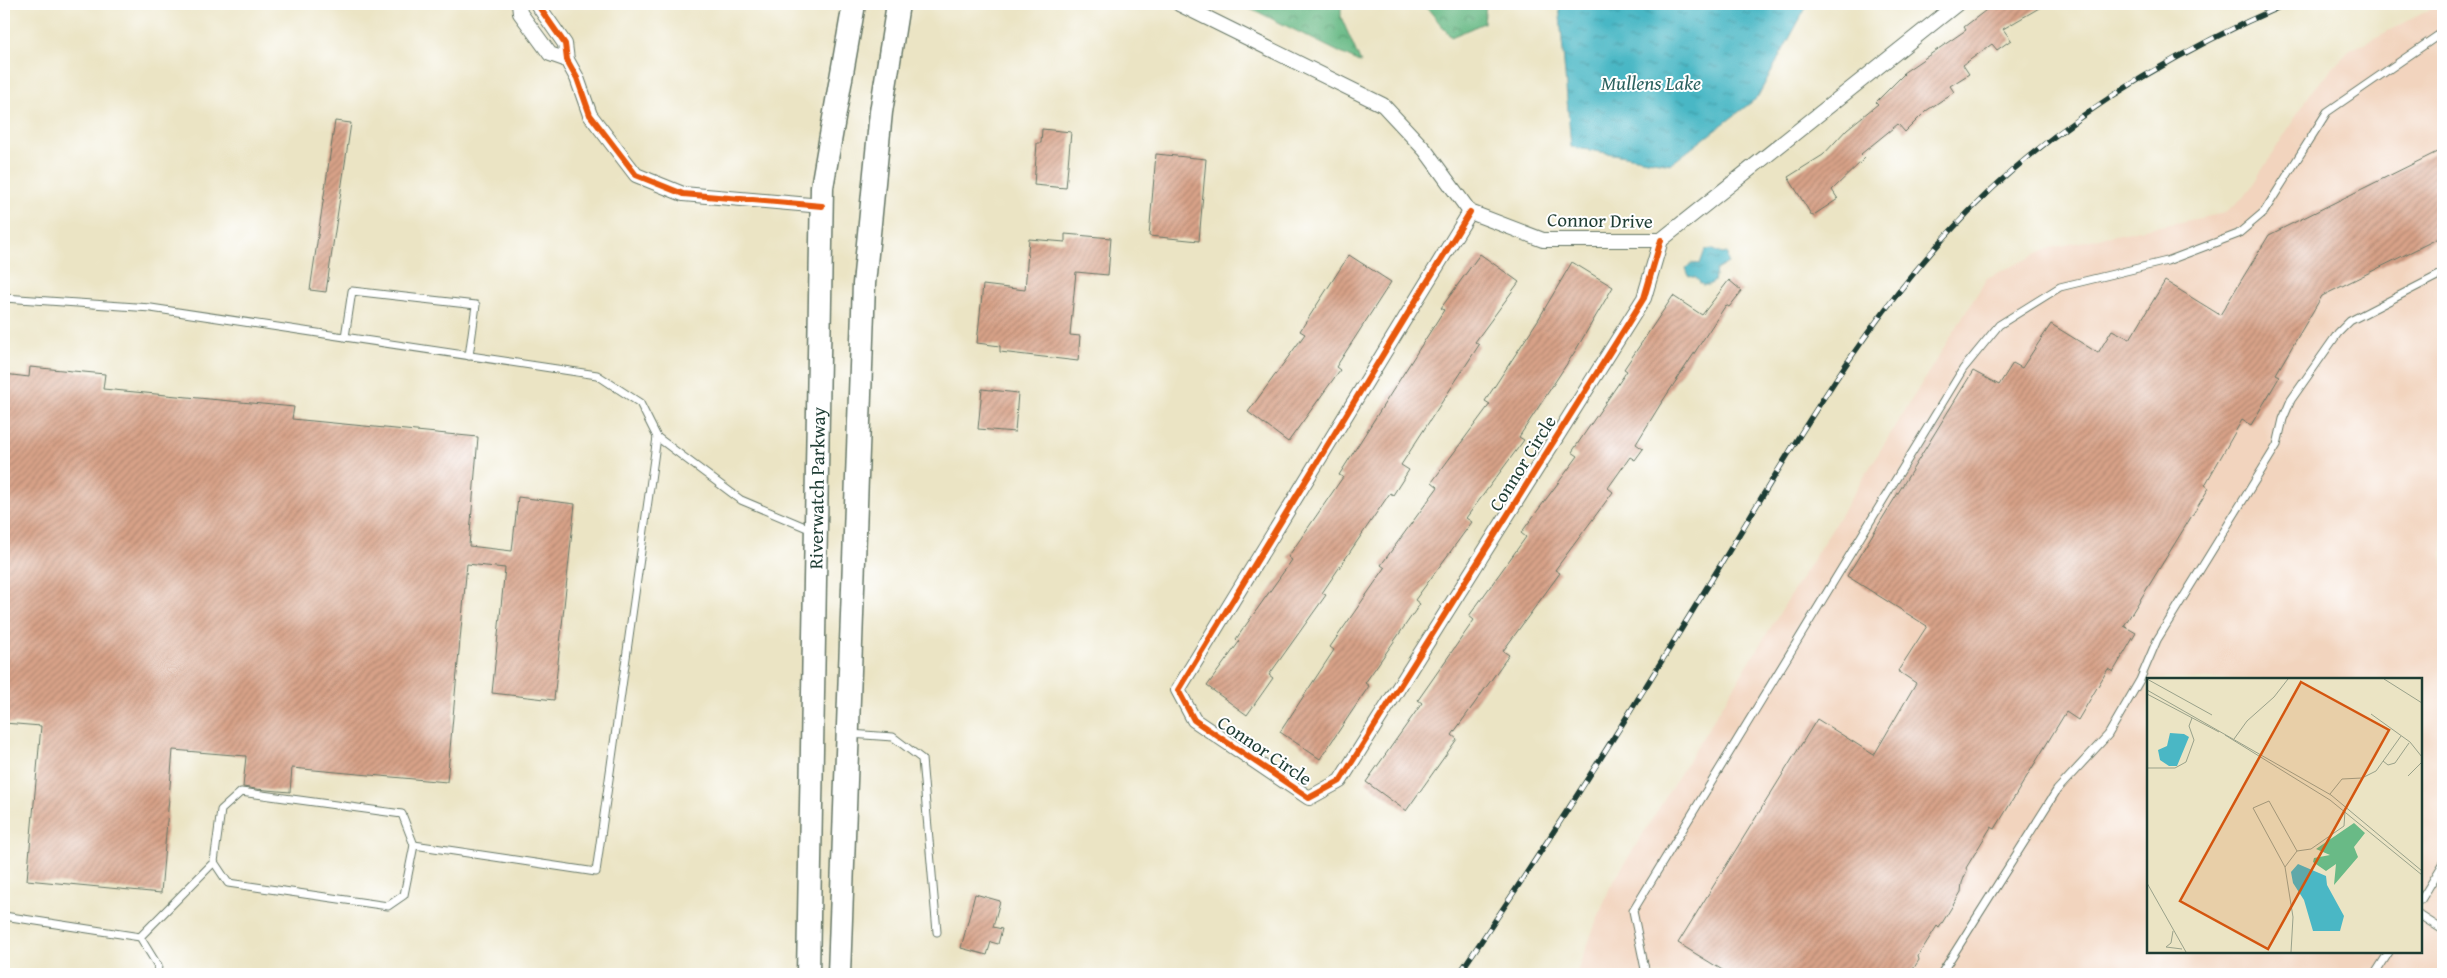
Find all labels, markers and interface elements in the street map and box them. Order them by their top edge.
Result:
water label: Mullens Lake [1601,68,1701,97]
street label: Connor Drive [1547,205,1653,235]
street label: Riverwatch Parkway [801,406,832,569]
street label: Connor Circle [1481,409,1563,516]
inset map [2147,678,2422,953]
street label: Connor Circle [1212,708,1318,792]

